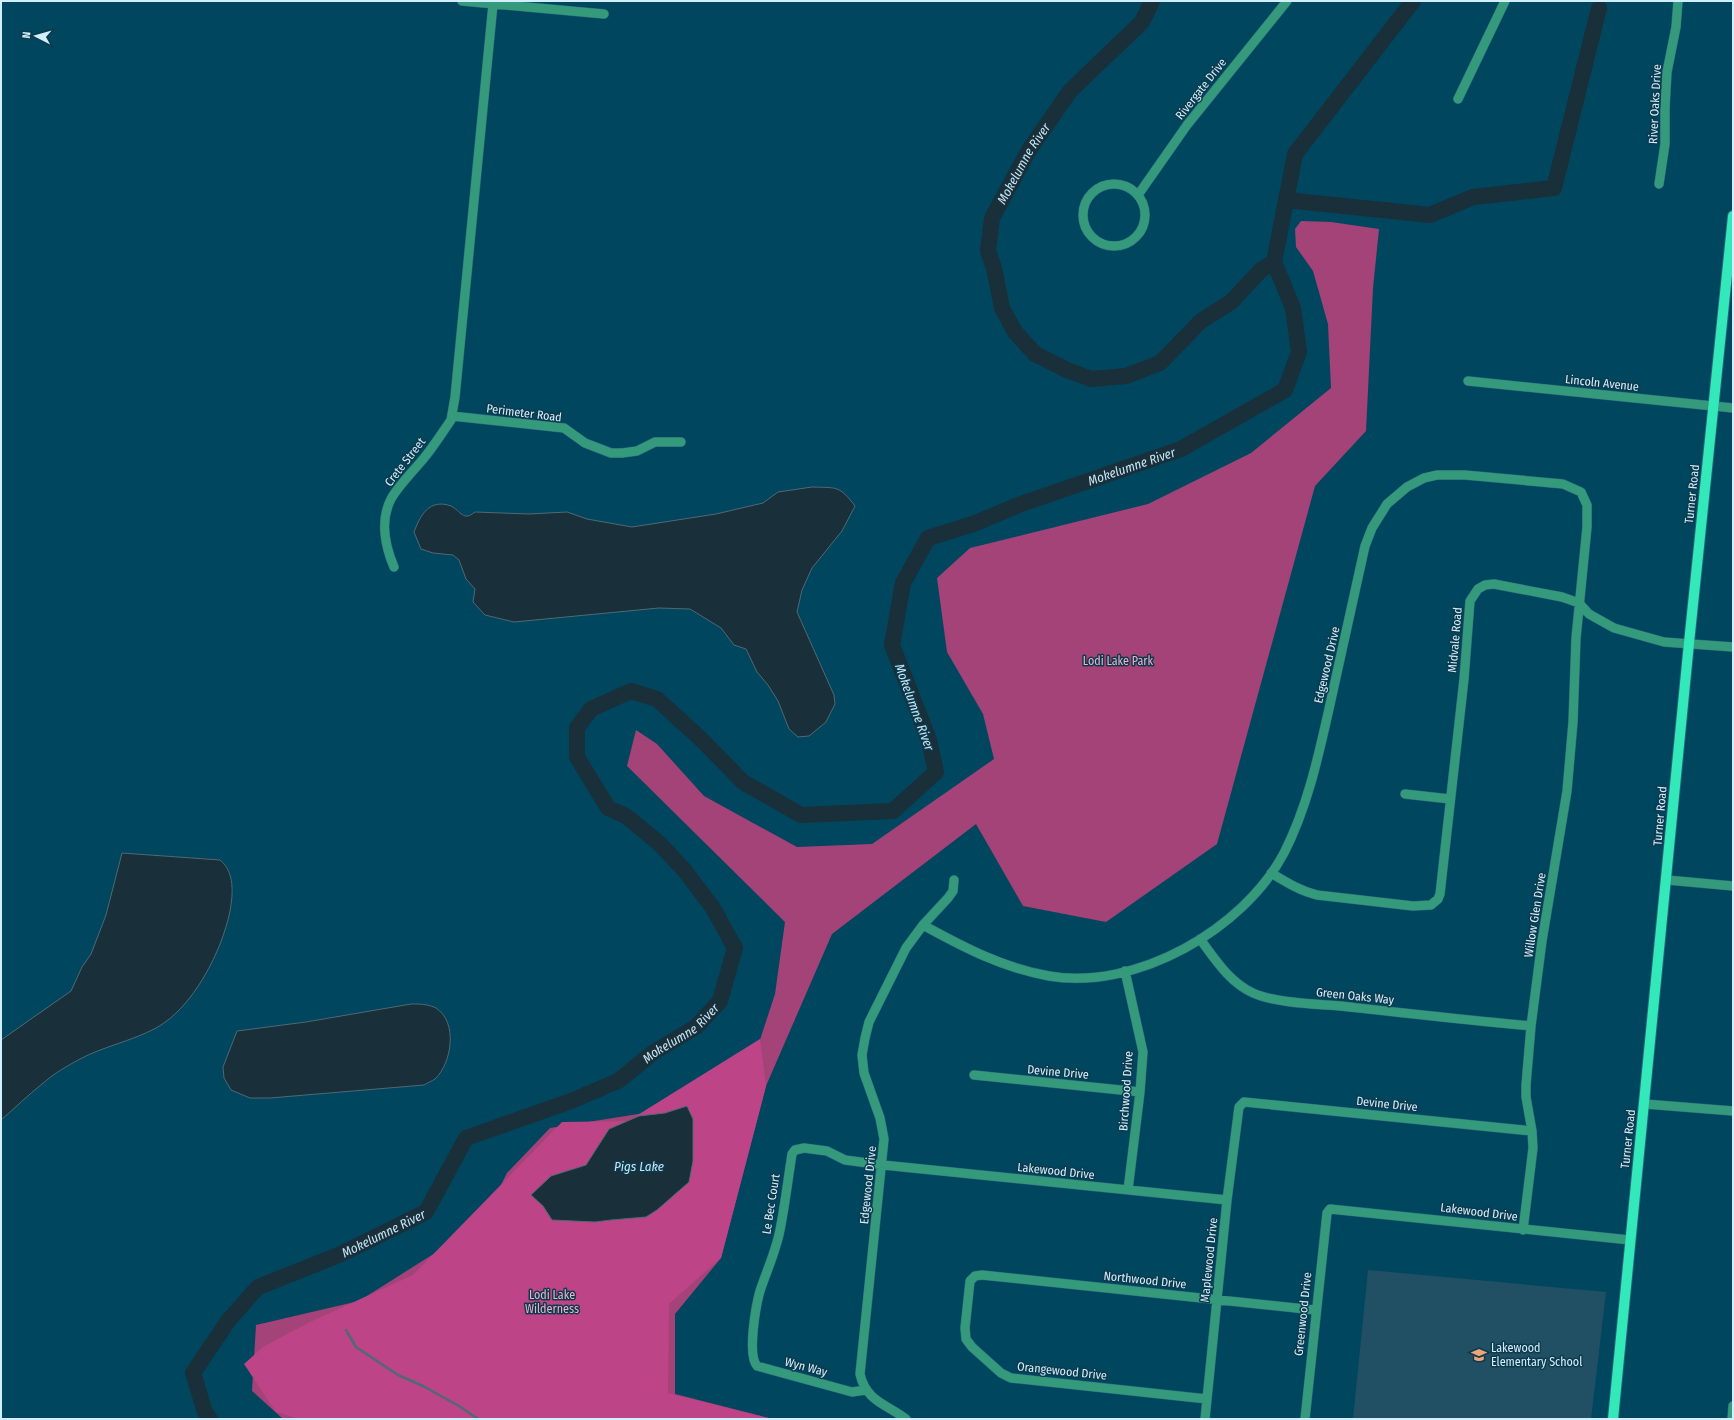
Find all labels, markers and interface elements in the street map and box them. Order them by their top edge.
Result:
north arrow [16,16,56,56]
text: N [20,31,33,39]
street label: Rivergate Drive [1173,55,1229,122]
street label: River Oaks Drive [1646,64,1664,144]
water label: Mokelumne River [994,120,1054,207]
street label: Lincoln Avenue [1564,372,1640,394]
street label: Perimeter Road [486,401,562,425]
street label: Crete Street [382,435,428,489]
water label: Mokelumne River [1086,444,1178,488]
street label: Turner Road [1682,464,1702,524]
street label: Midvale Road [1445,607,1465,673]
street label: Edgewood Drive [1311,625,1343,705]
park label: Lodi Lake Park [1083,654,1154,668]
water label: Mokelumne River [892,662,937,753]
street label: Turner Road [1650,786,1670,846]
street label: Willow Glen Drive [1521,871,1549,958]
street label: Green Oaks Way [1315,985,1395,1007]
water label: Mokelumne River [639,1000,722,1066]
street label: Birchwood Drive [1116,1051,1136,1131]
street label: Devine Drive [1027,1062,1089,1082]
street label: Devine Drive [1356,1094,1418,1114]
street label: Turner Road [1618,1109,1638,1169]
street label: Edgewood Drive [857,1145,879,1225]
water label: Pigs Lake [614,1159,664,1174]
street label: Lakewood Drive [1017,1160,1095,1182]
street label: Le Bec Court [759,1173,783,1235]
street label: Lakewood Drive [1440,1200,1518,1224]
water label: Mokelumne River [339,1206,428,1260]
street label: Maplewood Drive [1198,1217,1220,1303]
street label: Northwood Drive [1103,1269,1187,1291]
street label: Greenwood Drive [1292,1271,1314,1357]
park label: Lodi Lake Wilderness [525,1288,579,1316]
place label: Lakewood Elementary School [1491,1341,1582,1369]
school or university icon: Lakewood Elementary School [1470,1346,1488,1364]
street label: Wyn Way [783,1355,829,1380]
street label: Orangewood Drive [1016,1359,1108,1383]

